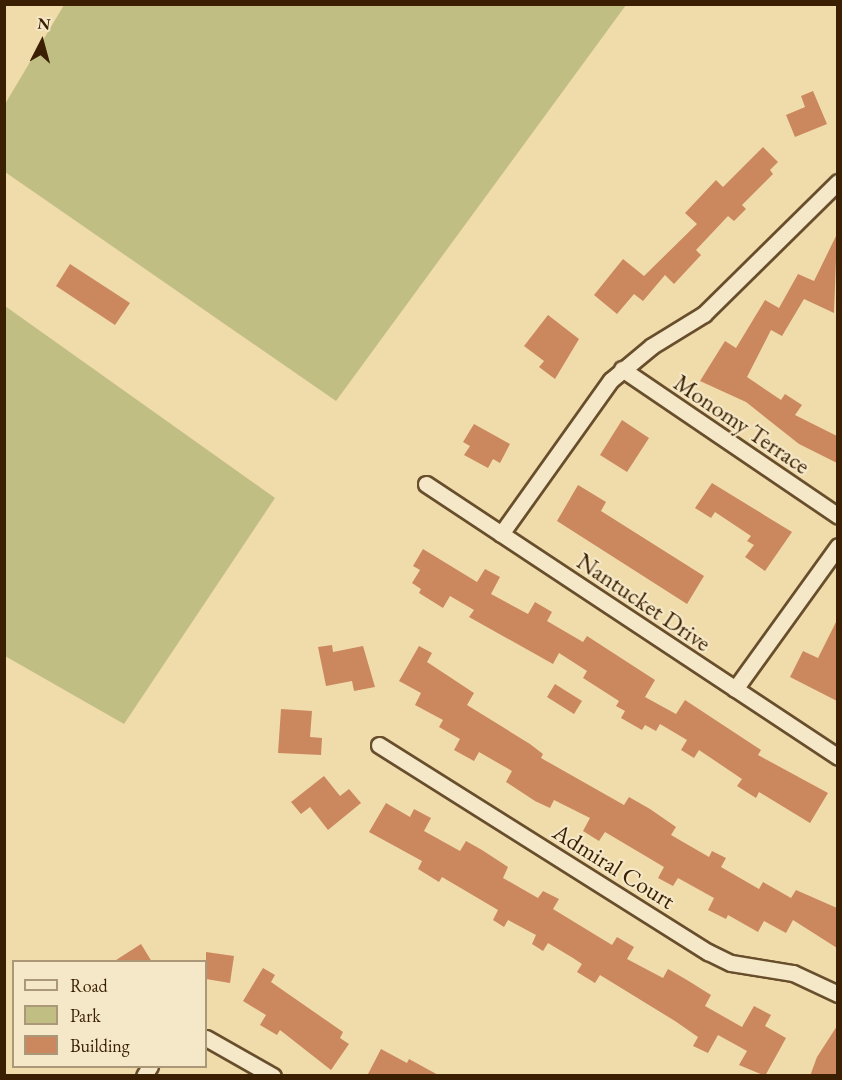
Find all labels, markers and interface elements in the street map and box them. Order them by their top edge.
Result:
north arrow [12,12,72,72]
text: N [36,12,51,35]
street label: Monomy Terrace [669,368,815,480]
street label: Nantucket Drive [572,547,716,657]
street label: Admiral Court [548,817,680,915]
legend [12,960,207,1068]
text: Road [70,974,108,997]
text: Park [70,1004,101,1027]
text: Building [70,1034,130,1057]

